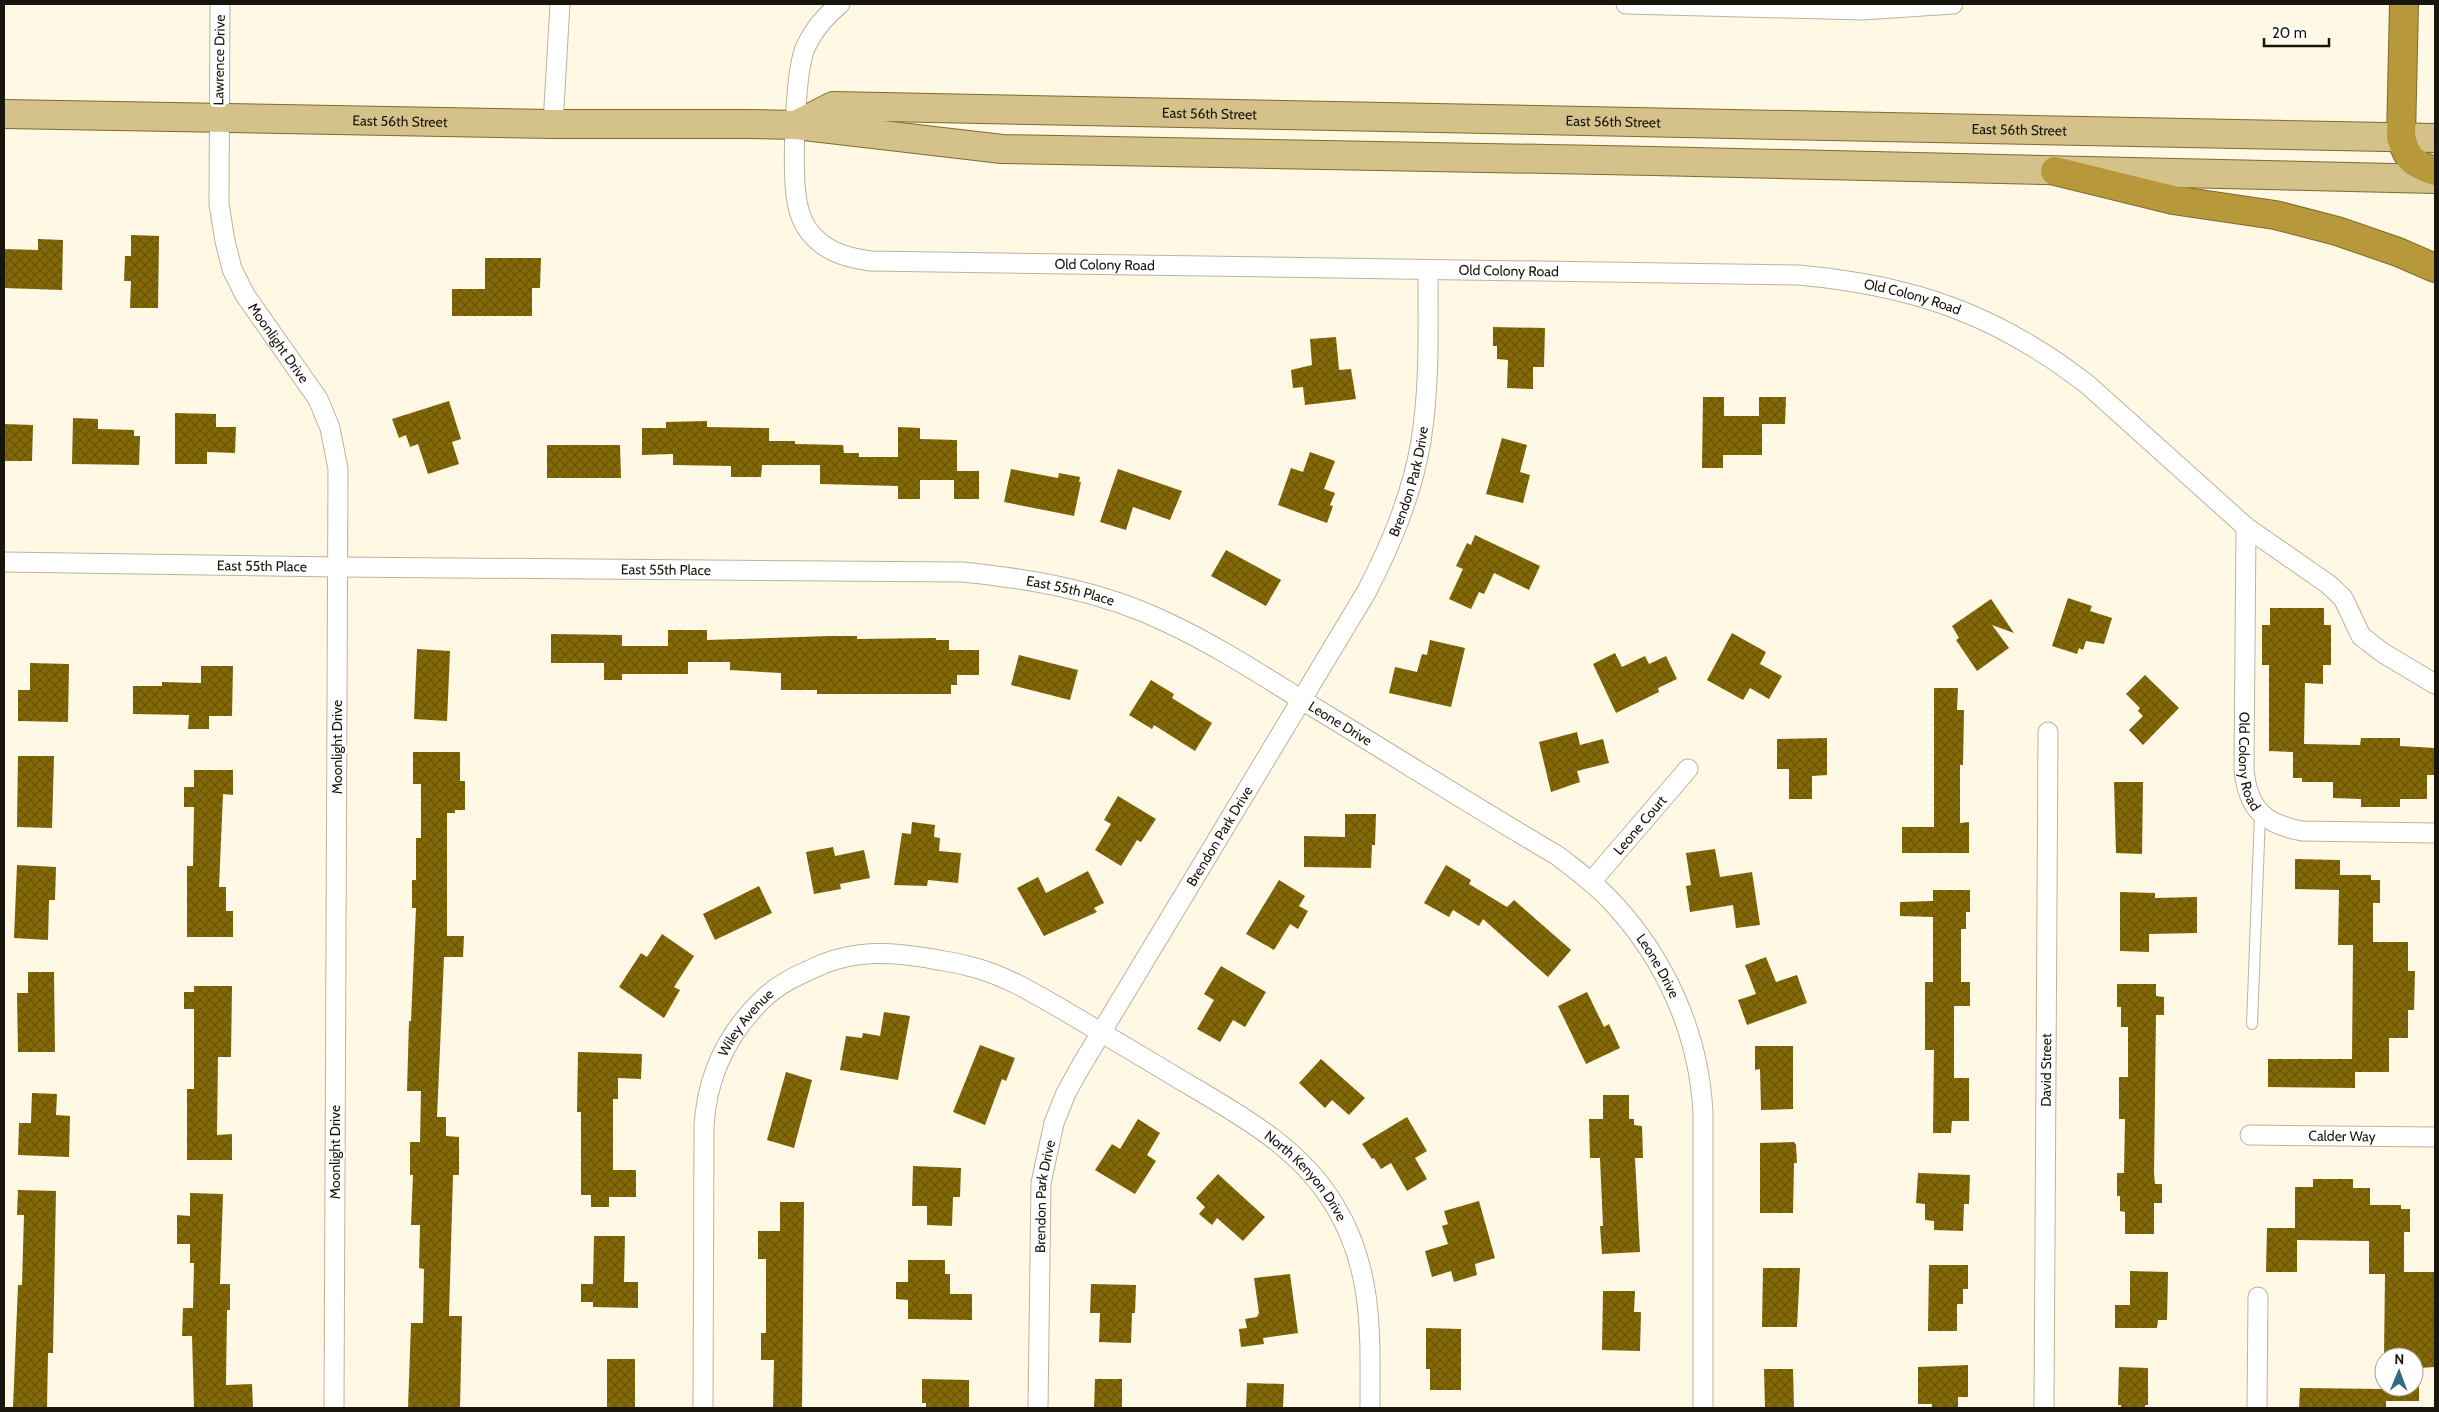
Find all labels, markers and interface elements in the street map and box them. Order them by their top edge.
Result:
street label: Lawrence Drive [209,14,229,106]
scale bar [2264,15,2329,47]
text: 20 m [2272,24,2307,42]
street label: East 56th Street [1162,104,1257,123]
street label: East 56th Street [352,111,448,131]
street label: East 56th Street [1565,112,1661,132]
street label: East 56th Street [1971,120,2067,140]
street label: Old Colony Road [1054,255,1155,274]
street label: Old Colony Road [1458,261,1559,280]
street label: Old Colony Road [1862,275,1964,319]
street label: Moonlight Drive [244,299,313,387]
street label: Brendon Park Drive [1385,425,1432,539]
street label: East 55th Place [217,556,307,576]
street label: East 55th Place [621,560,711,579]
street label: East 55th Place [1025,571,1117,610]
street label: Leone Drive [1305,697,1375,750]
street label: Moonlight Drive [328,700,346,794]
street label: Old Colony Road [2235,712,2265,814]
street label: Brendon Park Drive [1182,783,1257,889]
street label: Leone Court [1609,791,1670,858]
street label: Leone Drive [1632,930,1683,1001]
street label: Wiley Avenue [714,985,777,1059]
street label: David Street [2037,1033,2055,1107]
street label: Moonlight Drive [326,1105,344,1199]
street label: North Kenyon Drive [1261,1126,1351,1224]
street label: Calder Way [2308,1127,2376,1145]
street label: Brendon Park Drive [1031,1138,1059,1253]
north arrow [2374,1347,2424,1397]
text: N [2394,1350,2404,1368]

